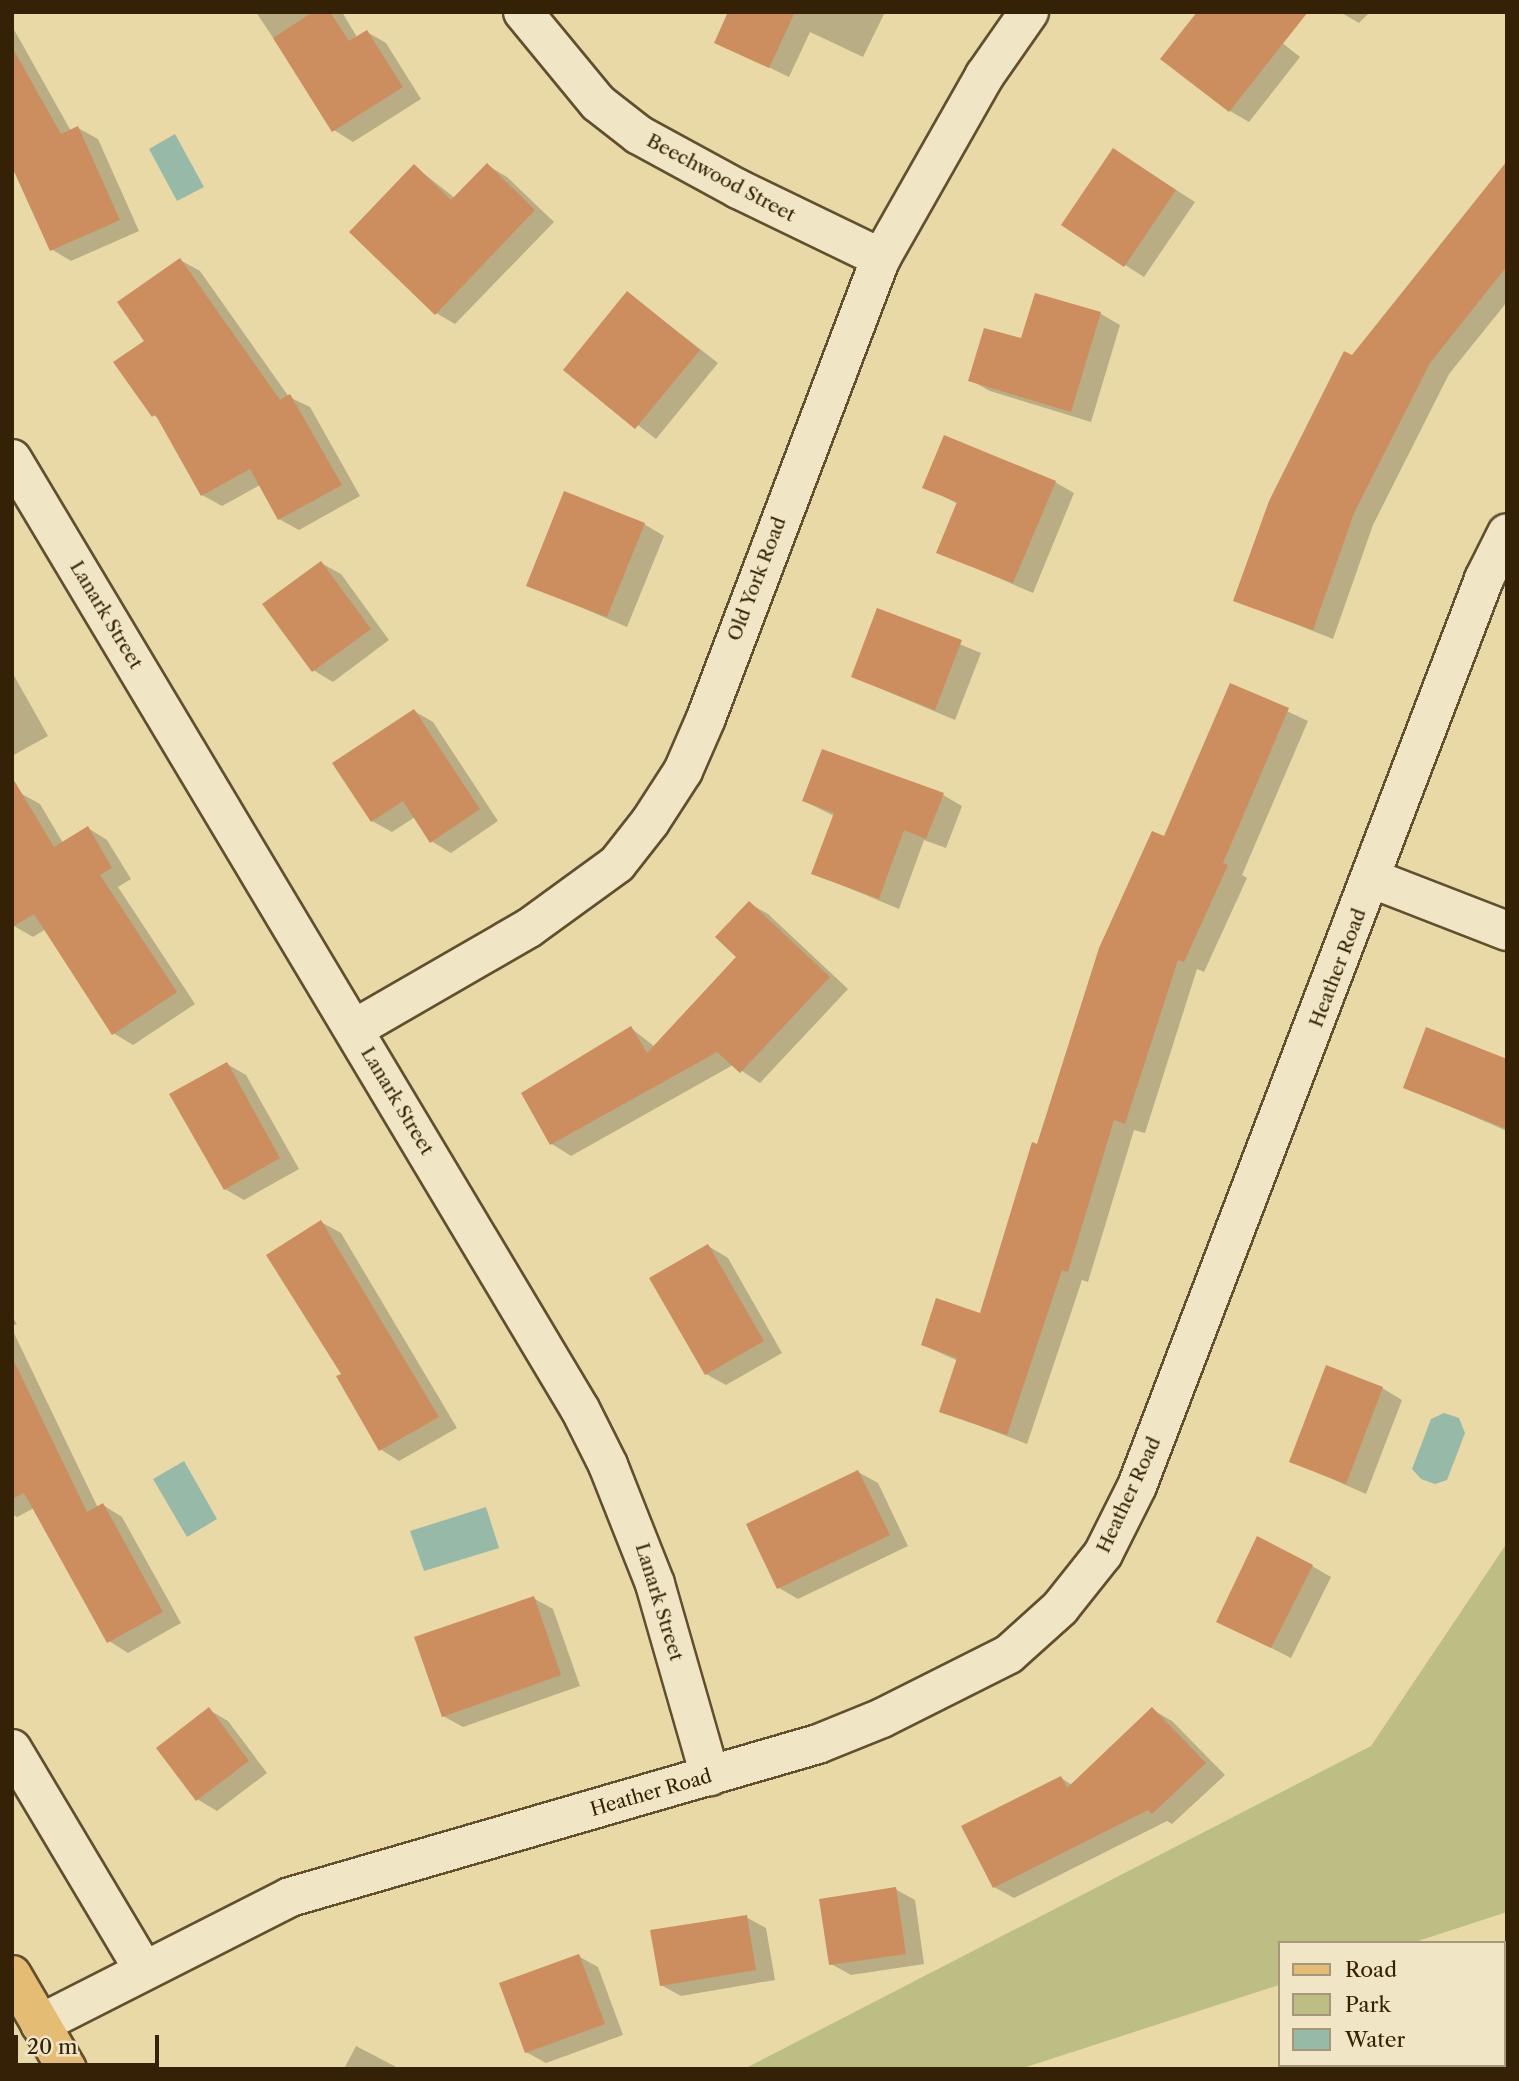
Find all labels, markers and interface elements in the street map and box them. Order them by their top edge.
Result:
street label: Beechwood Street [643,129,799,227]
street label: Old York Road [723,513,791,645]
street label: Lanark Street [65,557,147,673]
street label: Heather Road [1305,905,1371,1031]
street label: Lanark Street [356,1043,438,1159]
street label: Heather Road [1092,1433,1166,1557]
street label: Lanark Street [630,1540,688,1664]
street label: Heather Road [587,1765,715,1821]
legend [1278,1941,1505,2067]
text: Road [1345,1957,1397,1982]
text: Park [1345,1992,1391,2017]
scale bar [18,2022,163,2066]
text: Water [1345,2027,1405,2052]
text: 20 m [27,2034,78,2059]

